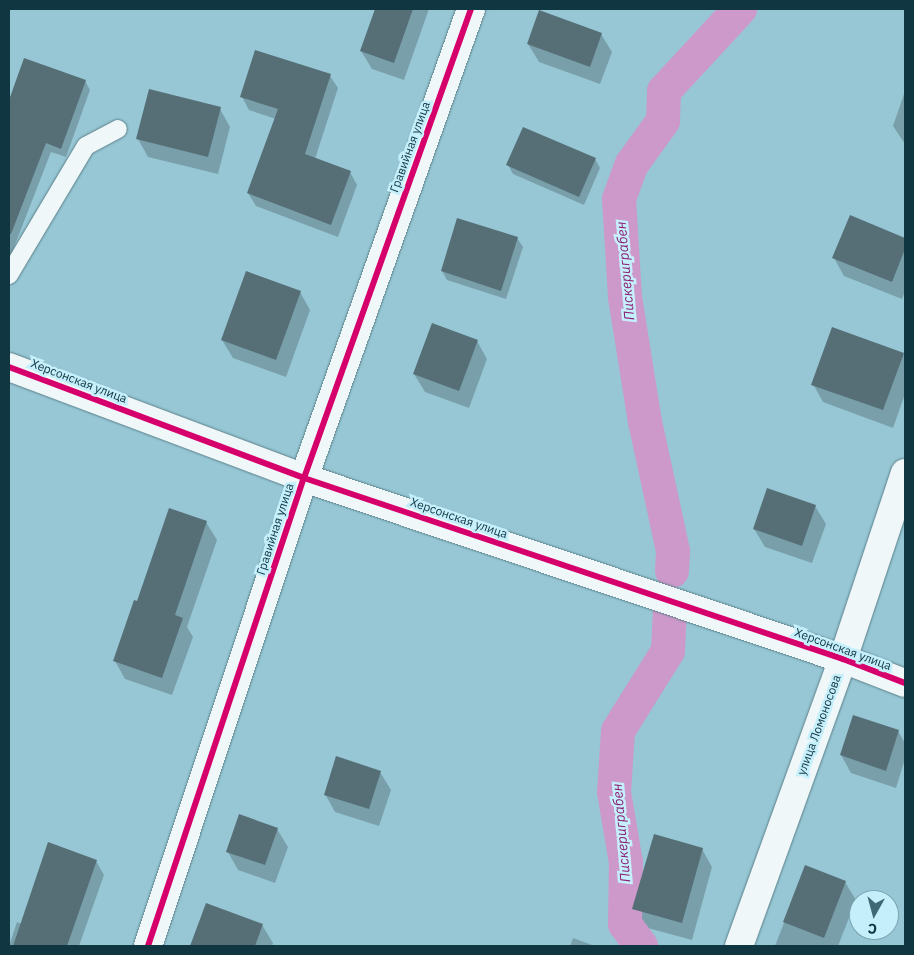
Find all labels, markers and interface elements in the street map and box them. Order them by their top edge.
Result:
street label: Гравийная улица [387,100,433,194]
water label: Пискериграбен [612,221,638,321]
street label: Херсонская улица [29,356,129,406]
street label: Гравийная улица [253,481,297,577]
street label: Херсонская улица [408,495,510,541]
street label: Херсонская улица [793,625,893,673]
street label: улица Ломоносова [794,673,844,777]
water label: Пискериграбен [608,783,634,883]
north arrow [849,890,899,940]
text: С [867,919,878,938]

